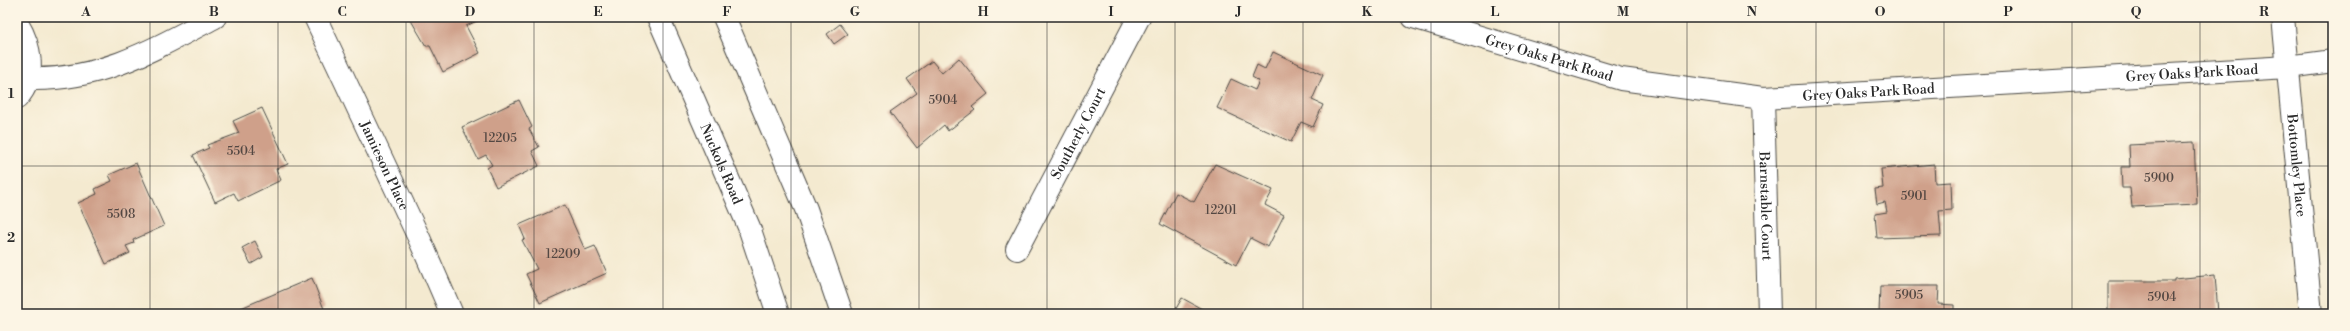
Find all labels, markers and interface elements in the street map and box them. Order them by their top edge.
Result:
text: A [80,4,91,20]
text: B [209,4,219,20]
text: C [337,4,347,20]
text: D [465,4,475,20]
text: E [593,4,603,20]
text: F [722,4,732,20]
text: G [850,4,861,20]
text: H [978,4,989,20]
text: I [1108,4,1114,20]
text: J [1234,4,1242,20]
text: K [1362,4,1373,20]
text: L [1491,4,1500,20]
text: M [1617,4,1629,20]
text: N [1747,4,1758,20]
text: O [1875,4,1886,20]
text: P [2003,4,2013,20]
text: Q [2131,4,2142,20]
text: R [2259,4,2269,20]
street label: Grey Oaks Park Road [1483,31,1615,86]
street label: Grey Oaks Park Road [2125,61,2259,87]
street label: Grey Oaks Park Road [1802,80,1935,106]
street label: Southerly Court [1047,85,1110,182]
text: 1 [8,86,15,102]
house number: 5904 [929,93,957,108]
street label: Bottomley Place [2282,112,2310,218]
street label: Jamieson Place [355,117,413,214]
street label: Nuckols Road [695,121,746,207]
house number: 12205 [483,131,517,146]
house number: 5504 [227,144,255,159]
street label: Barnstable Court [1754,150,1776,261]
house number: 5900 [2144,171,2174,186]
house number: 5901 [1901,189,1928,204]
house number: 12201 [1205,203,1238,218]
house number: 5508 [107,207,135,222]
text: 2 [7,230,15,246]
house number: 12209 [546,247,580,262]
house number: 5905 [1895,288,1924,303]
house number: 5904 [2148,290,2176,305]

